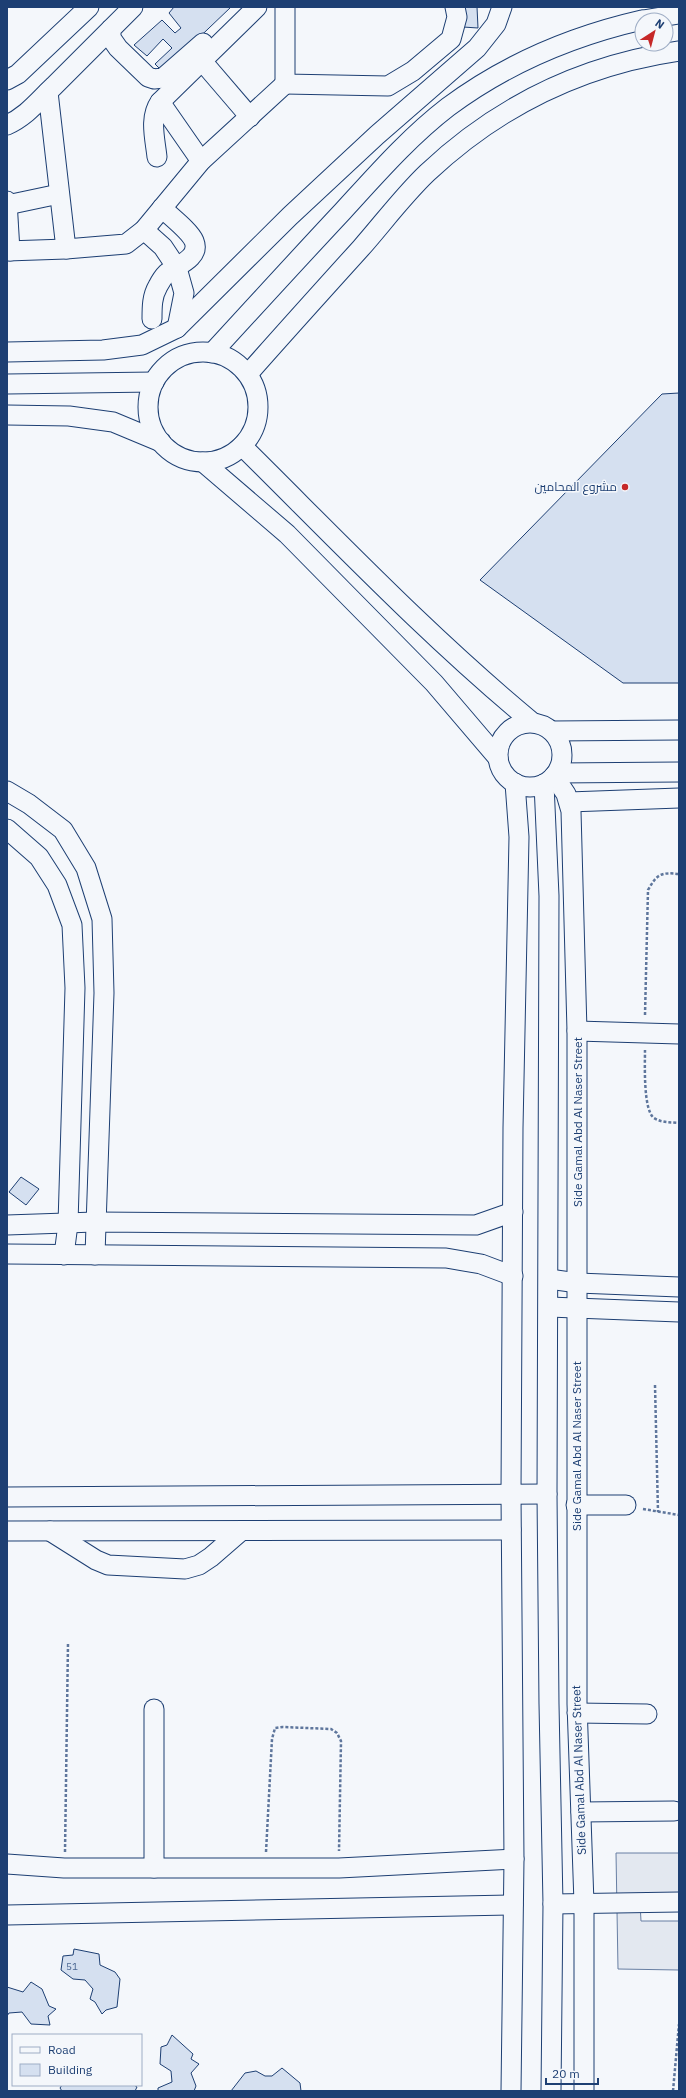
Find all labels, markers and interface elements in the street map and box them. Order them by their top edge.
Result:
north arrow [634,12,674,52]
text: N [653,16,667,32]
place label: مشروع المحامين [535,479,617,495]
marker: مشروع المحامين [620,482,630,492]
street label: Side Gamal Abd Al Naser Street [570,1037,585,1207]
street label: Side Gamal Abd Al Naser Street [569,1361,584,1531]
street label: Side Gamal Abd Al Naser Street [568,1685,589,1855]
house number: 51 [66,1960,78,1973]
legend [12,2034,142,2086]
text: Road [48,2042,76,2057]
scale bar [546,2060,598,2086]
text: Building [48,2062,93,2077]
text: 20 m [552,2066,580,2081]

